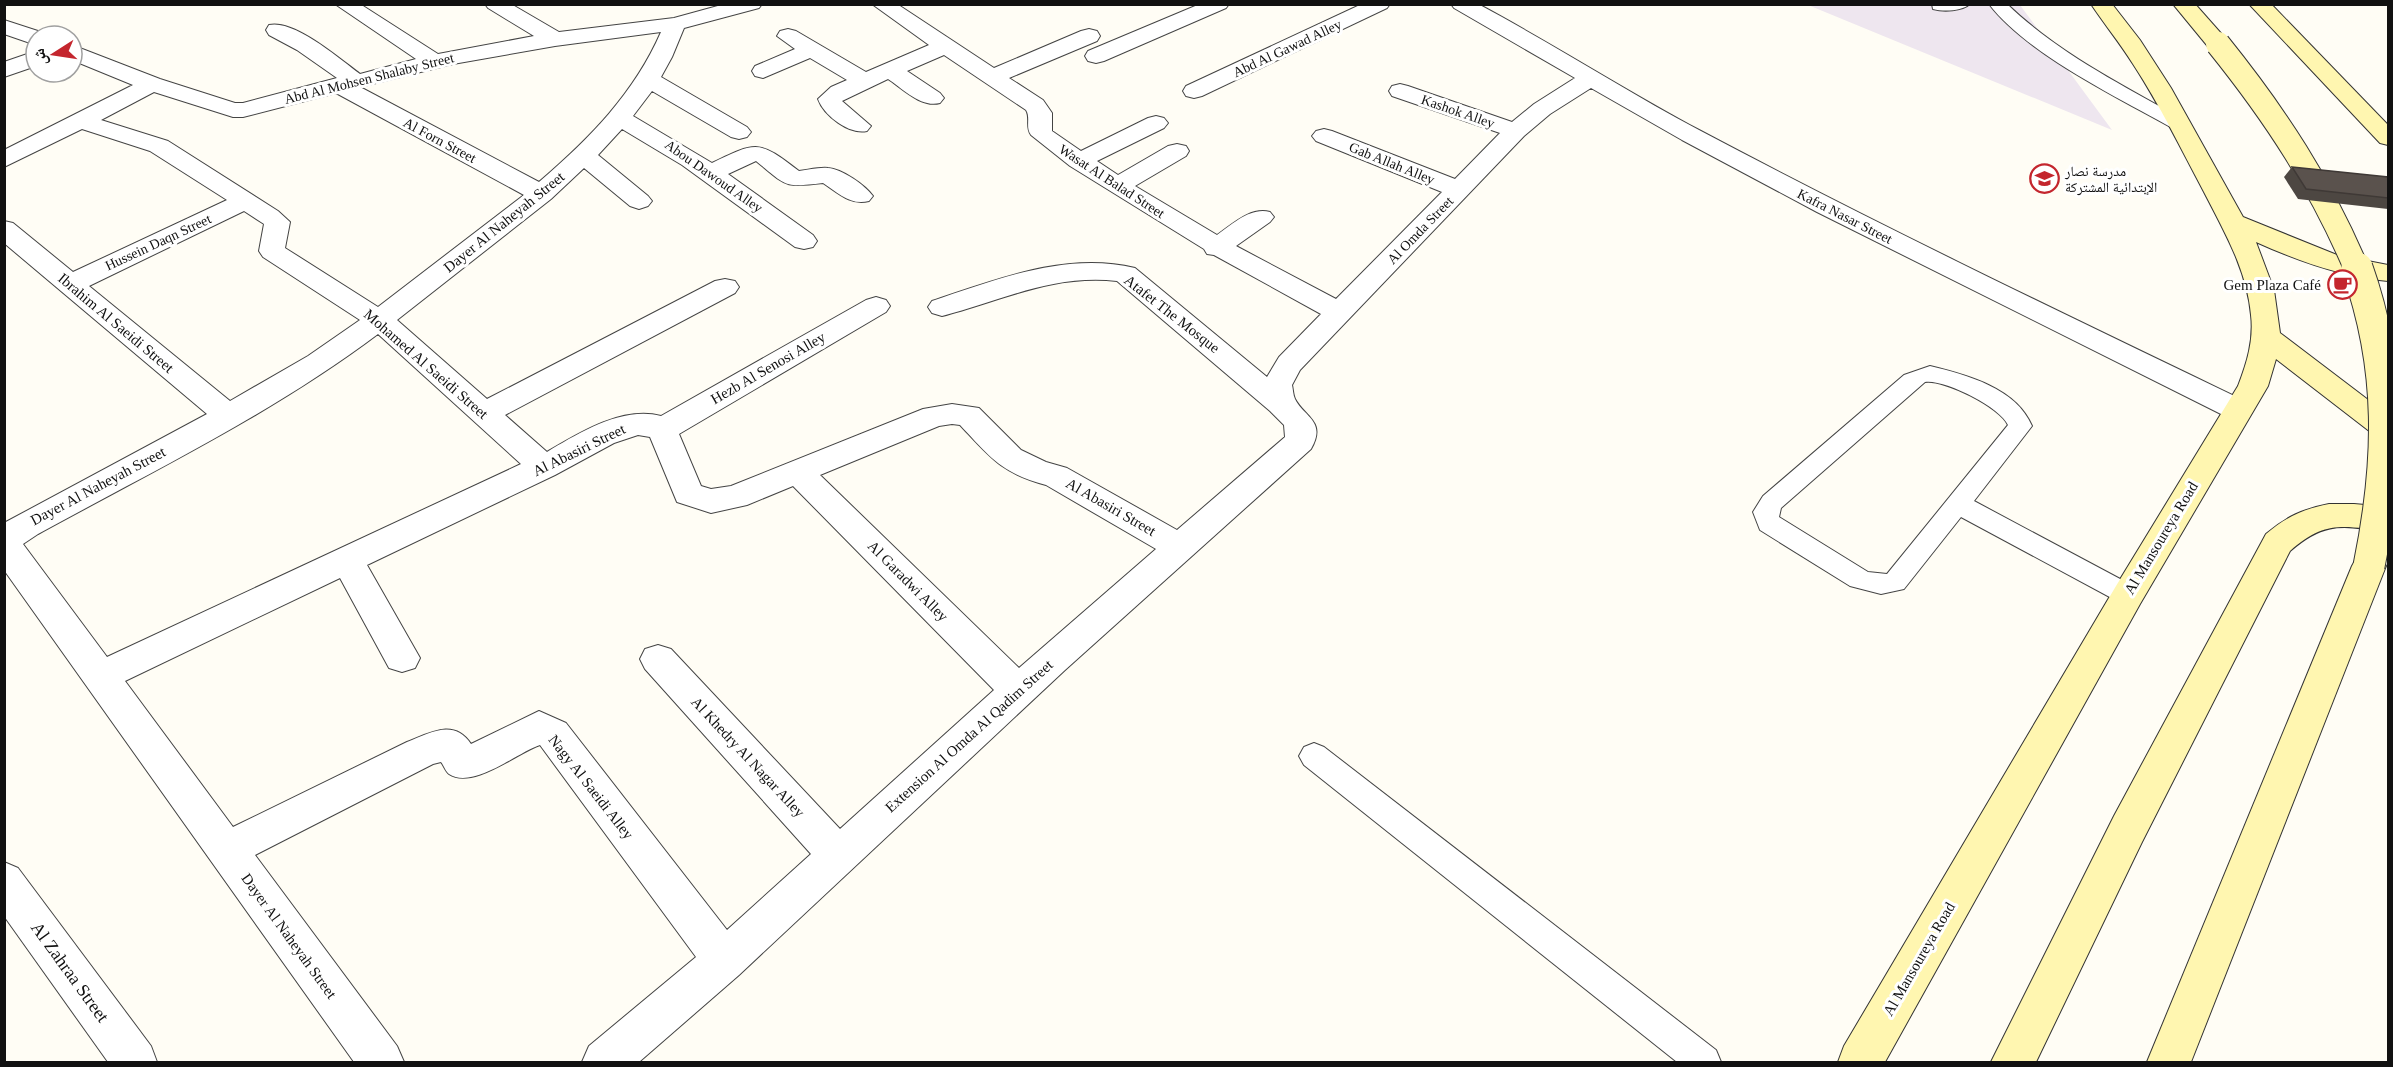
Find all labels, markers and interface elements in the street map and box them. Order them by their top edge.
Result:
street label: Abd Al Gawad Alley [1231,17,1344,80]
north arrow [24,24,84,84]
text: ش [30,47,51,67]
street label: Abd Al Mohsen Shalaby Street [283,50,456,107]
street label: Kashok Alley [1419,92,1496,131]
street label: Al Forn Street [401,115,479,166]
street label: Abou Dawoud Alley [662,137,765,216]
street label: Gab Allah Alley [1347,139,1437,187]
street label: Wasat Al Balad Street [1056,142,1167,221]
school or university icon: مدرسة نصار الإبتدائية المشتركة [2028,163,2060,195]
place label: مدرسة نصار الإبتدائية المشتركة [2064,164,2157,196]
street label: Dayer Al Naheyah Street [441,168,568,276]
street label: Kafra Nasar Street [1795,186,1895,247]
street label: Al Omda Street [1384,193,1456,267]
street label: Hussein Daqn Street [103,211,214,274]
cafe icon: Gem Plaza Café [2326,269,2358,301]
street label: Ibrahim Al Saeidi Street [55,270,177,376]
street label: Atafet The Mosque [1121,272,1223,356]
place label: Gem Plaza Café [2224,277,2321,293]
street label: Mohamed Al Saeidi Street [361,306,492,423]
street label: Hezb Al Senosi Alley [708,328,829,407]
street label: Al Abasiri Street [530,420,629,479]
street label: Dayer Al Naheyah Street [28,443,169,528]
street label: Al Abasiri Street [1063,475,1159,540]
street label: Al Mansoureya Road [2121,478,2201,597]
street label: Al Garadwi Alley [865,538,952,625]
street label: Extension Al Omda Al Qadim Street [882,656,1057,815]
street label: Al Khedry Al Nagar Alley [688,694,808,821]
street label: Nagy Al Saeidi Alley [545,732,637,843]
street label: Dayer Al Naheyah Street [238,870,340,1002]
street label: Al Mansoureya Road [1880,899,1958,1019]
street label: Al Zahraa Street [27,918,113,1026]

